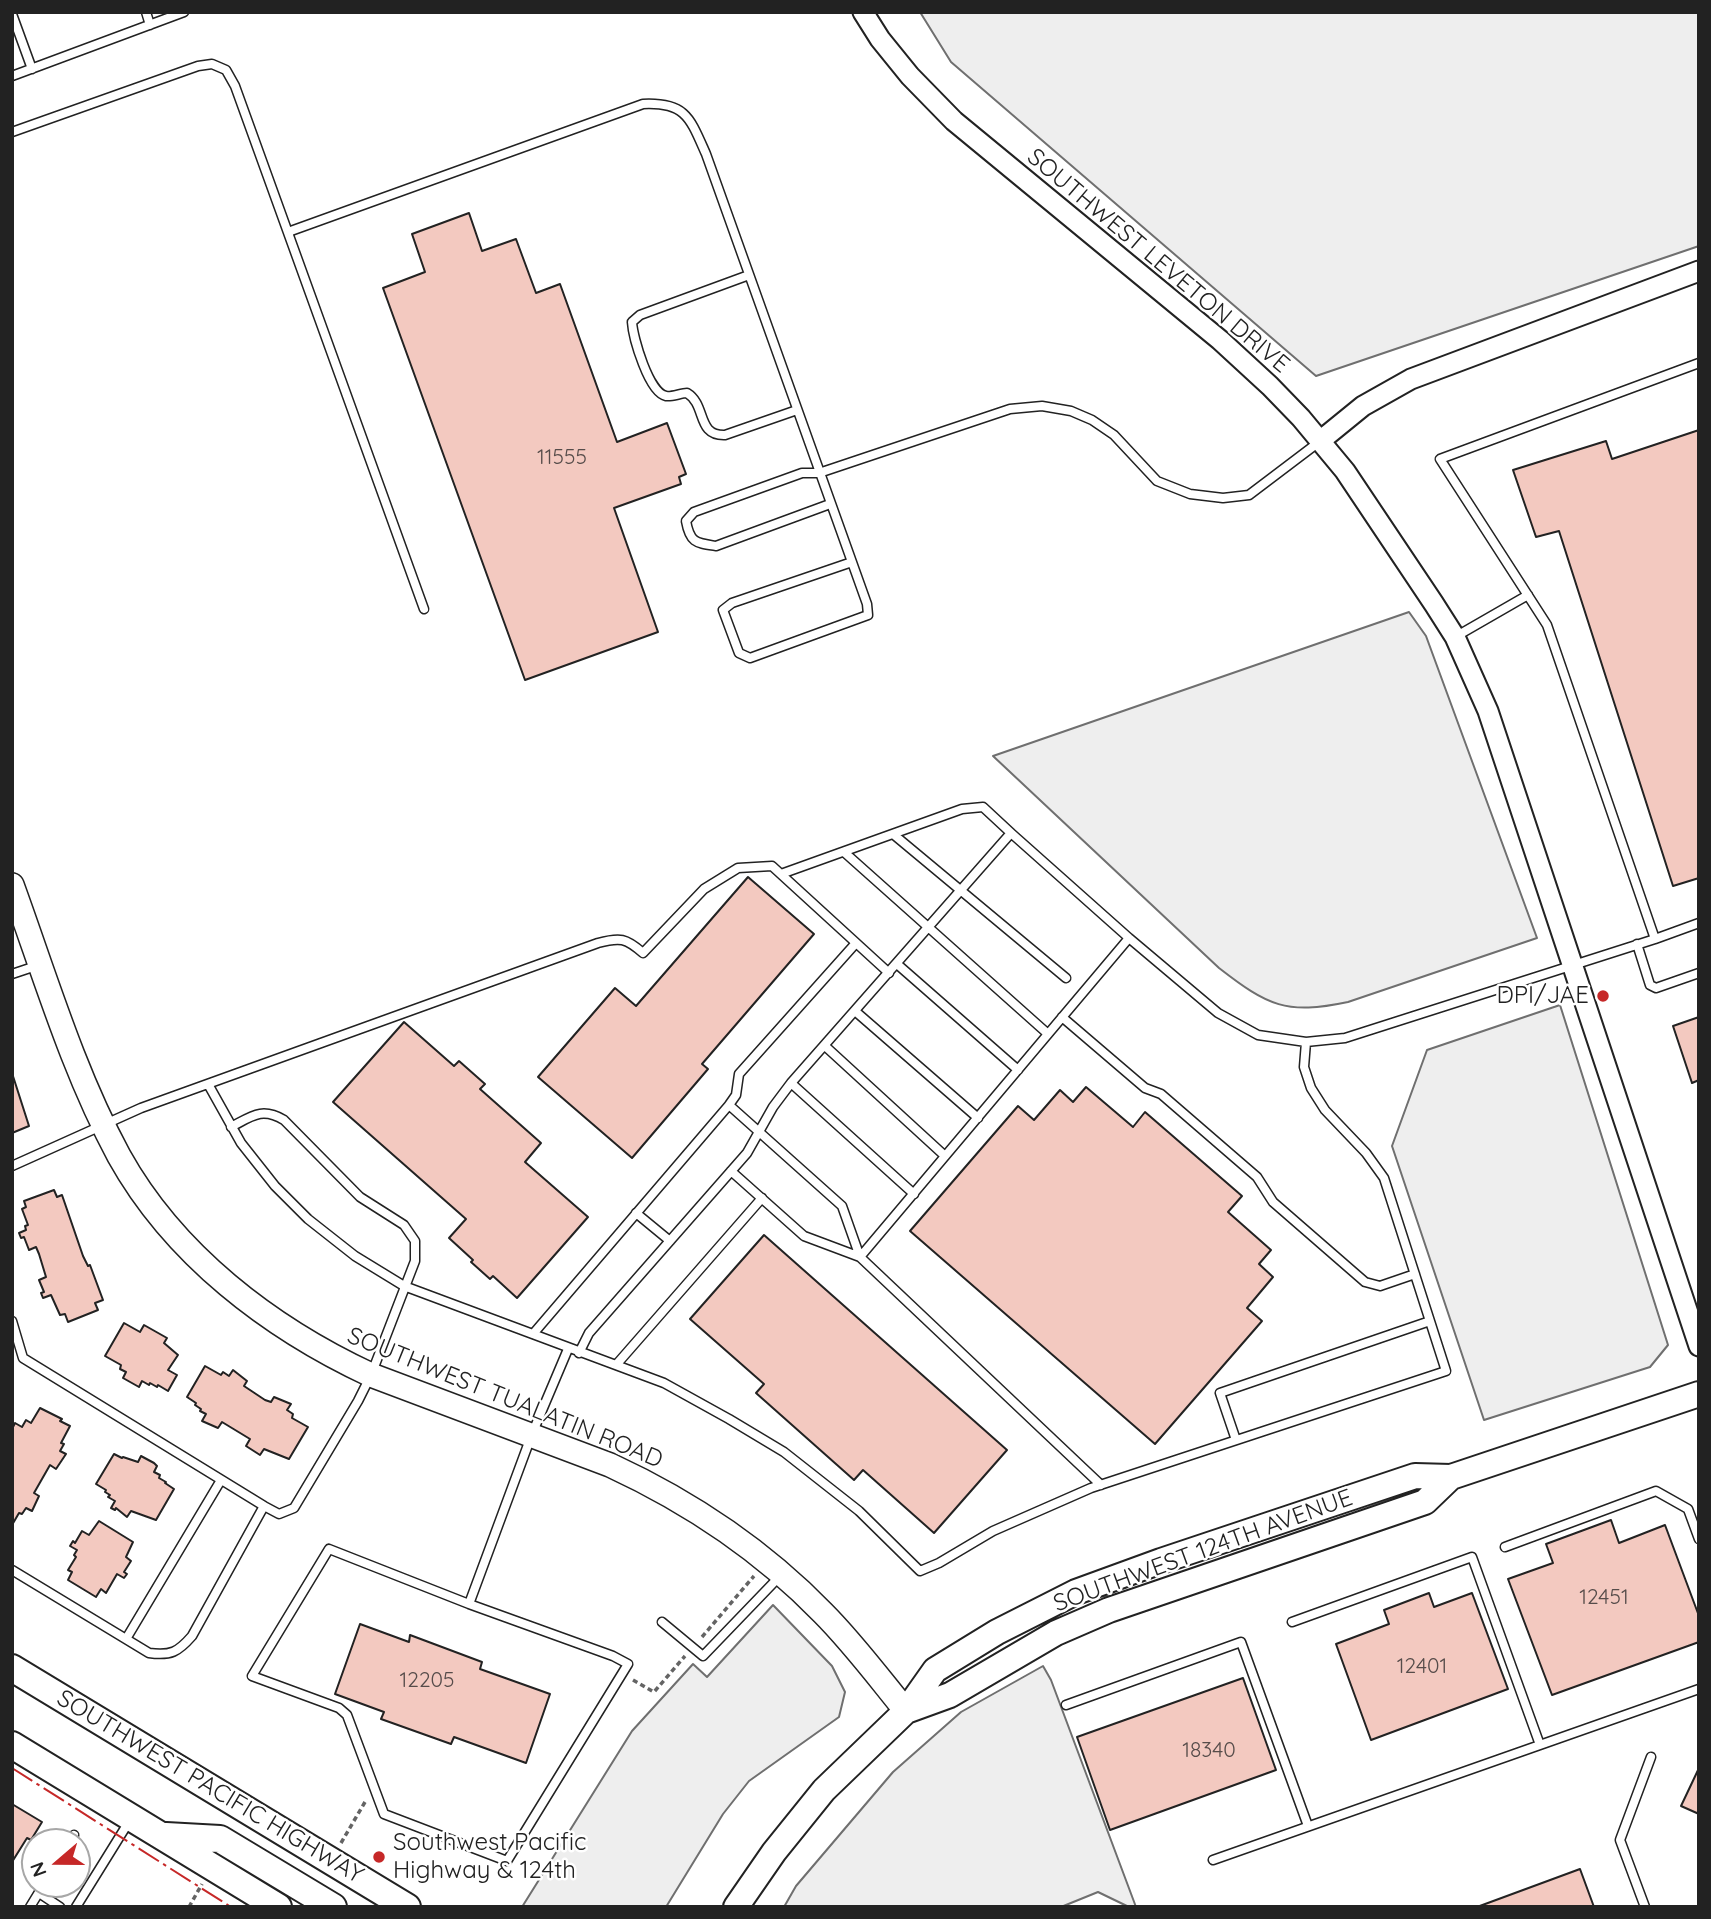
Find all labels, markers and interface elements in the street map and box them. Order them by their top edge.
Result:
street label: SOUTHWEST LEVETON DRIVE [1021,143,1295,379]
house number: 11555 [537,445,587,471]
place label: DPI/JAE [1496,982,1589,1010]
marker: DPI/JAE [1595,988,1611,1004]
street label: SOUTHWEST TUALATIN ROAD [343,1321,667,1475]
street label: SOUTHWEST 124TH AVENUE [1050,1483,1356,1619]
house number: 12451 [1579,1585,1629,1611]
house number: 12401 [1397,1654,1447,1680]
house number: 12205 [400,1668,454,1694]
street label: SOUTHWEST PACIFIC HIGHWAY [52,1684,368,1890]
house number: 18340 [1182,1738,1236,1764]
north arrow [21,1828,91,1898]
place label: Southwest Pacific Highway & 124th [393,1829,586,1885]
marker: Southwest Pacific Highway & 124th [371,1849,387,1865]
text: N [24,1859,52,1880]

